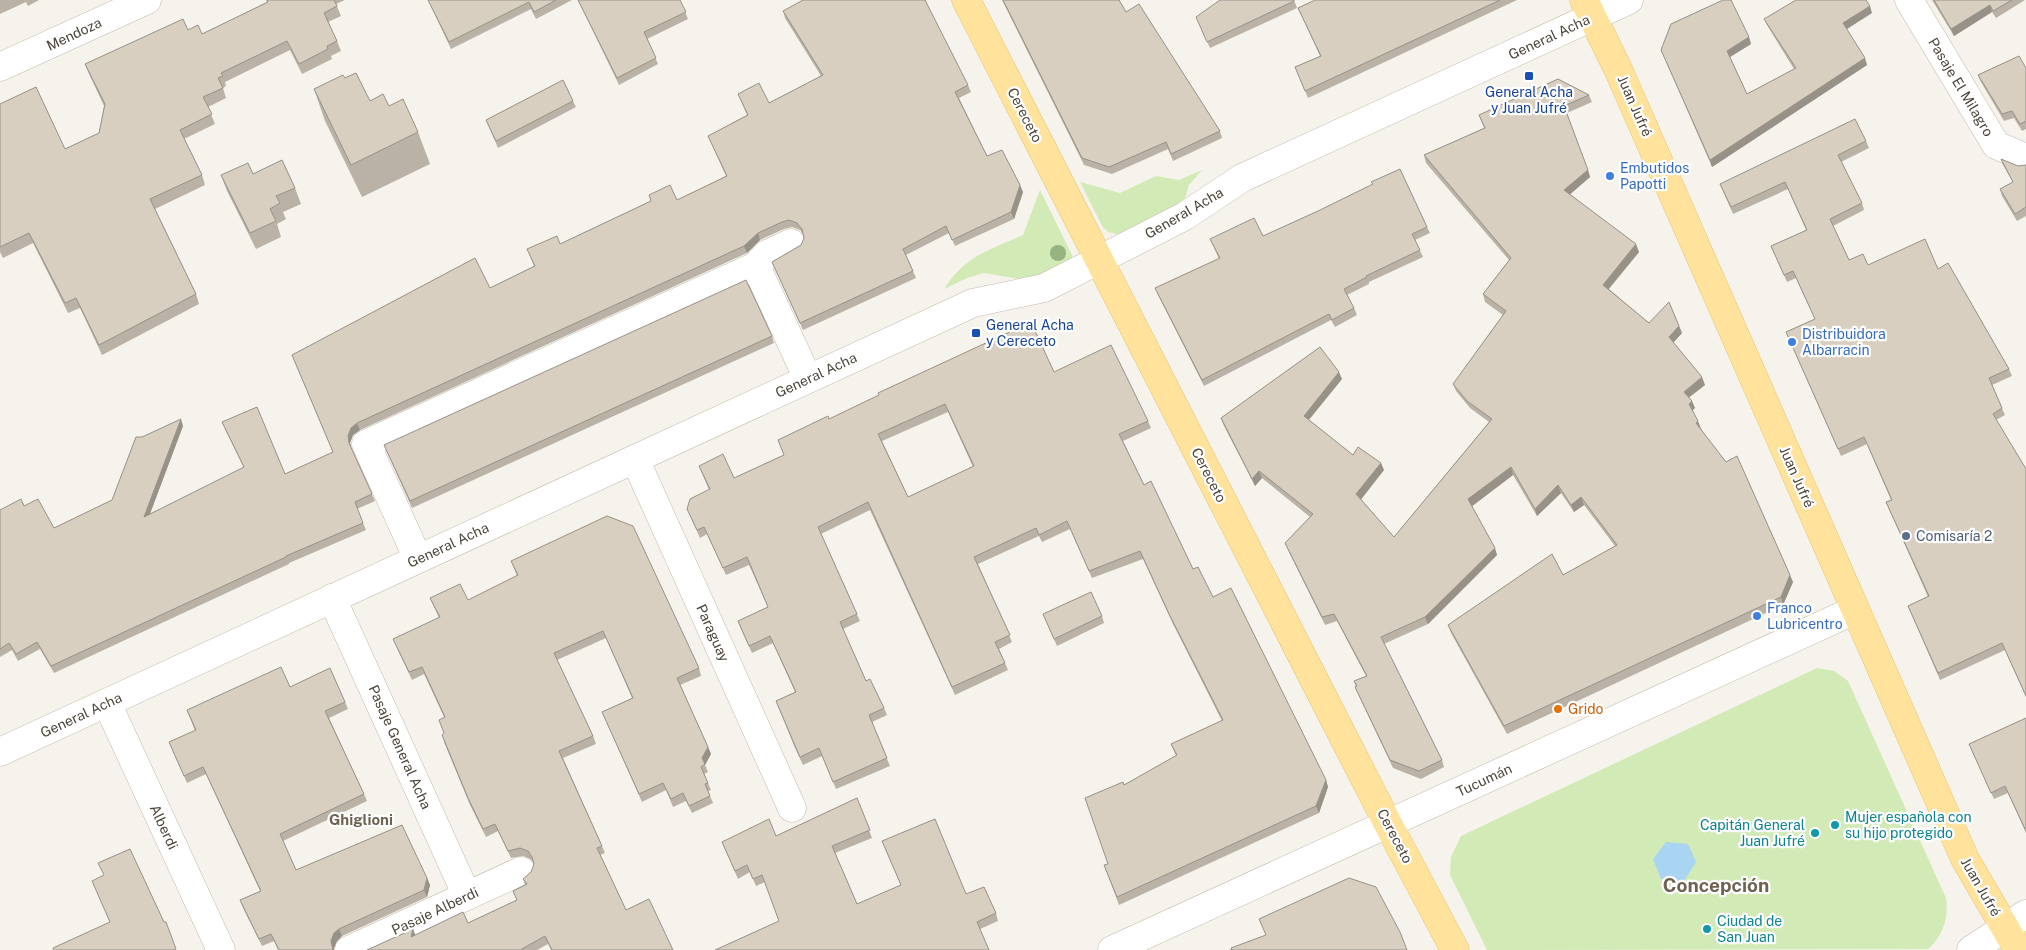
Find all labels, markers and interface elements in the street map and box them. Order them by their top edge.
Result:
street label: General Acha [1506,11,1592,63]
street label: Mendoza [44,14,104,54]
street label: Pasaje El Milagro [1925,35,1997,139]
marker: General Acha y Juan Jufré [1523,70,1535,82]
street label: Juan Jufré [1614,73,1656,139]
place label: General Acha y Juan Jufré [1485,84,1573,116]
street label: Cereceto [1004,85,1046,145]
place label: Embutidos Papotti [1620,160,1689,192]
marker: Embutidos Papotti [1604,170,1616,182]
street label: General Acha [1142,184,1226,242]
place label: General Acha y Cereceto [986,317,1074,349]
place label: Distribuidora Albarracin [1802,326,1886,358]
marker: General Acha y Cereceto [970,327,982,339]
marker: Distribuidora Albarracin [1786,336,1798,348]
street label: General Acha [773,349,859,401]
street label: Juan Jufré [1776,444,1818,510]
street label: Cereceto [1188,445,1230,505]
street label: General Acha [405,519,491,571]
place label: Comisaría 2 [1916,528,1992,544]
marker: Comisaría 2 [1900,530,1912,542]
place label: Franco Lubricentro [1767,600,1843,632]
street label: Paraguay [693,602,733,665]
marker: Franco Lubricentro [1751,610,1763,622]
street label: Pasaje General Acha [365,682,435,812]
street label: General Acha [38,689,124,741]
place label: Grido [1568,701,1604,717]
marker: Grido [1552,703,1564,715]
street label: Tucumán [1454,760,1514,800]
street label: Alberdi [147,802,181,852]
street label: Cereceto [1374,806,1416,866]
place label: Mujer española con su hijo protegido [1845,809,1971,841]
district label: Ghiglioni [329,811,393,828]
place label: Capitán General Juan Jufré [1700,817,1805,849]
marker: Mujer española con su hijo protegido [1829,819,1841,831]
marker: Capitán General Juan Jufré [1809,827,1821,839]
street label: Juan Jufré [1958,855,2004,919]
district label: Concepción [1663,874,1769,896]
street label: Pasaje Alberdi [389,884,481,938]
place label: Ciudad de San Juan [1717,913,1782,945]
marker: Ciudad de San Juan [1701,923,1713,935]

